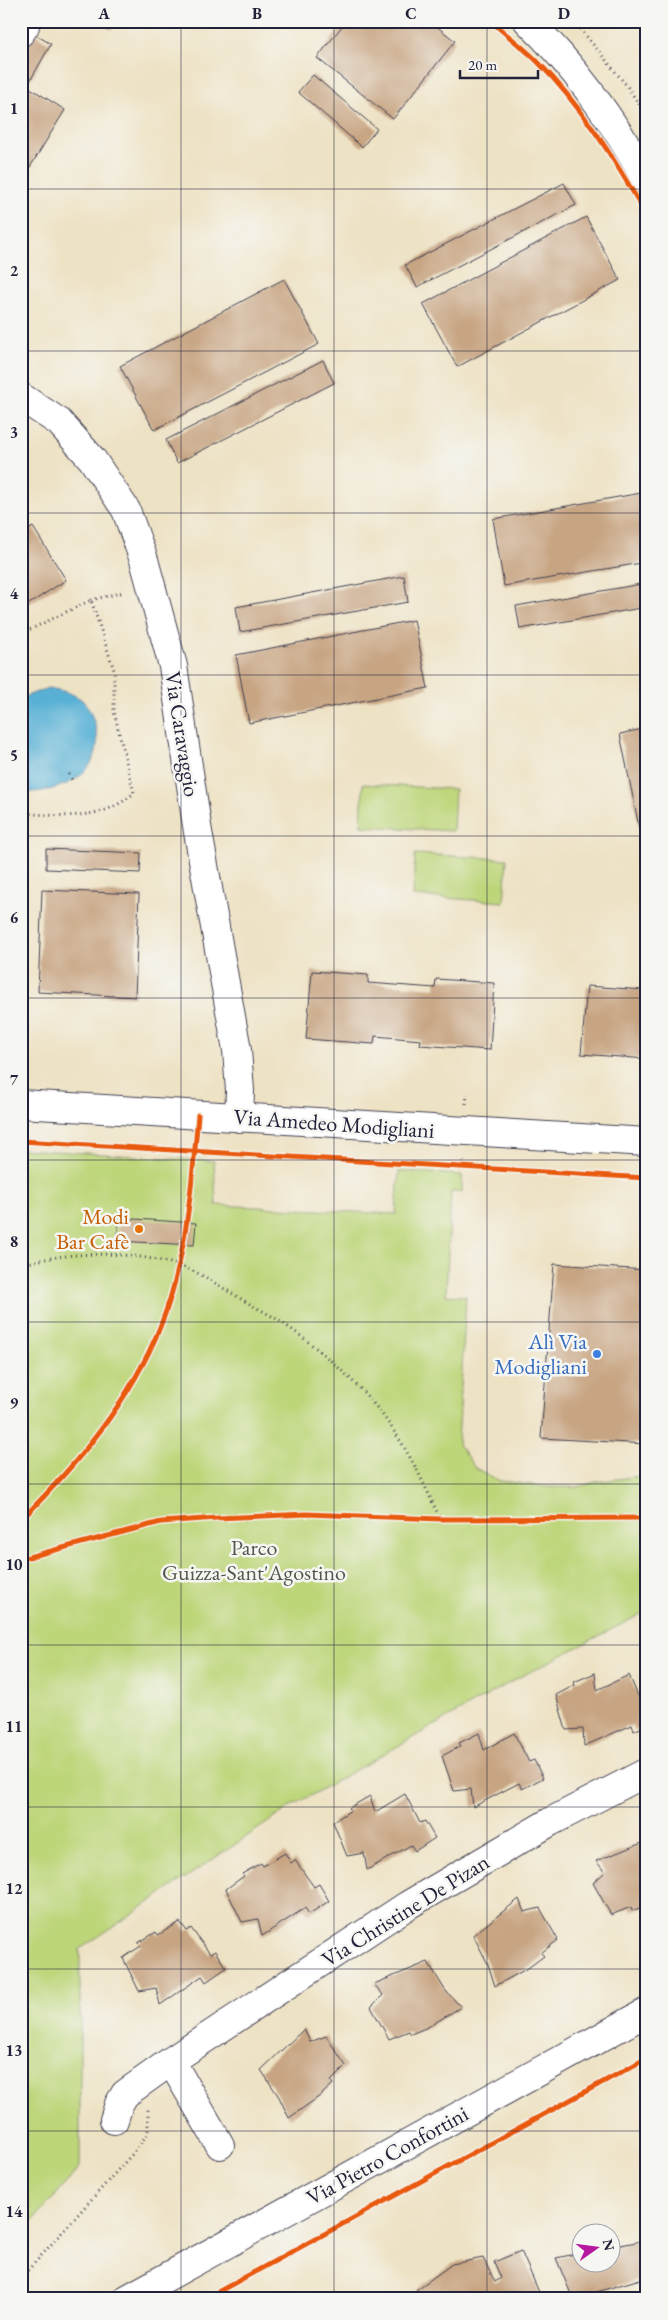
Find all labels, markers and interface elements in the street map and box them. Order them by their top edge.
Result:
text: A [97,3,110,24]
text: B [252,3,262,24]
text: C [405,3,417,24]
text: D [558,3,570,24]
scale bar [460,48,538,80]
text: 20 m [468,55,497,74]
text: 1 [10,98,18,119]
text: 2 [10,260,19,281]
text: 3 [10,422,18,443]
text: 4 [10,583,19,604]
street label: Via Caravaggio [158,669,207,799]
text: 5 [10,745,18,766]
text: 6 [10,907,19,928]
text: 7 [10,1069,19,1090]
street label: Via Amedeo Modigliani [233,1102,435,1145]
place label: Modi Bar Cafè [56,1202,129,1256]
marker: Modi Bar Cafè [133,1223,145,1235]
text: 8 [10,1231,18,1252]
place label: Alì Via Modigliani [494,1327,587,1381]
marker: Alì Via Modigliani [591,1348,603,1360]
text: 9 [10,1392,19,1413]
park label: Parco Guizza-Sant'Agostino [162,1533,346,1587]
text: 10 [6,1554,23,1575]
text: 11 [6,1716,22,1737]
street label: Via Christine De Pizan [316,1847,495,1974]
text: 12 [6,1878,23,1899]
text: 13 [6,2040,22,2061]
street label: Via Pietro Confortini [301,2099,473,2212]
text: 14 [6,2201,23,2222]
north arrow [570,2222,620,2272]
text: N [599,2237,619,2253]

